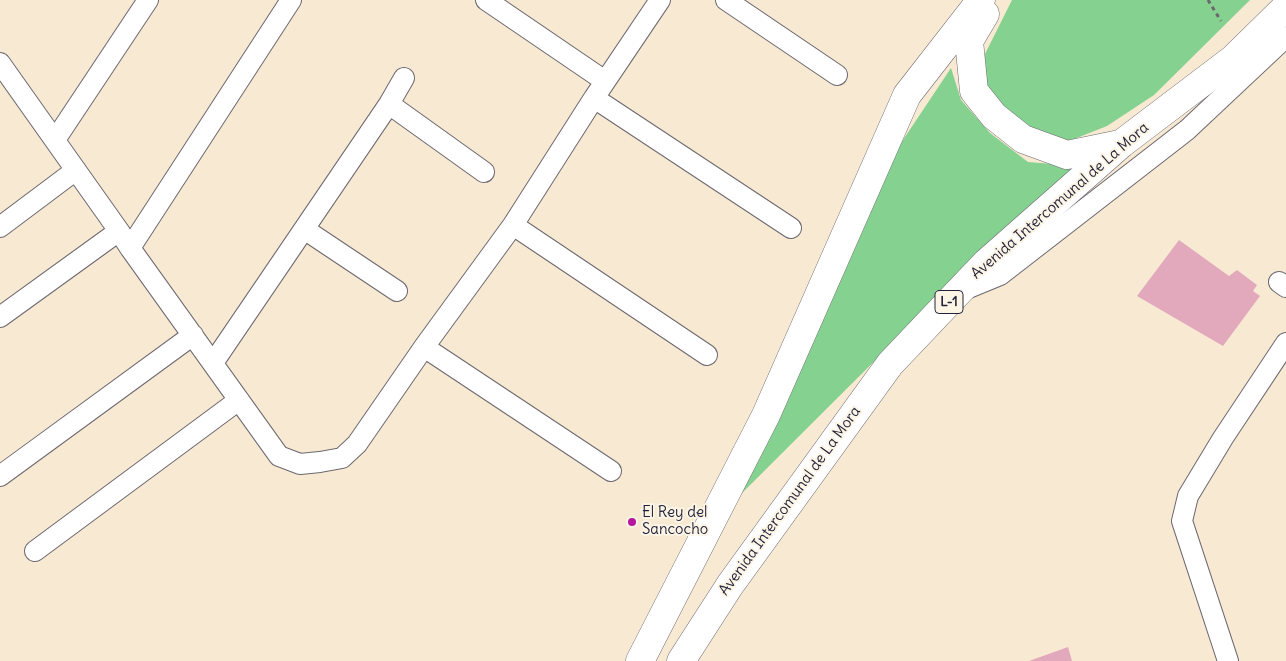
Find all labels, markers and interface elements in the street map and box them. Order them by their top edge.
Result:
street label: Avenida Intercomunal de La Mora [968,119,1152,283]
road number: L-1 [935,290,963,314]
street label: Avenida Intercomunal de La Mora [715,403,865,599]
place label: El Rey del Sancocho [642,504,708,539]
marker: El Rey del Sancocho [626,516,638,528]

